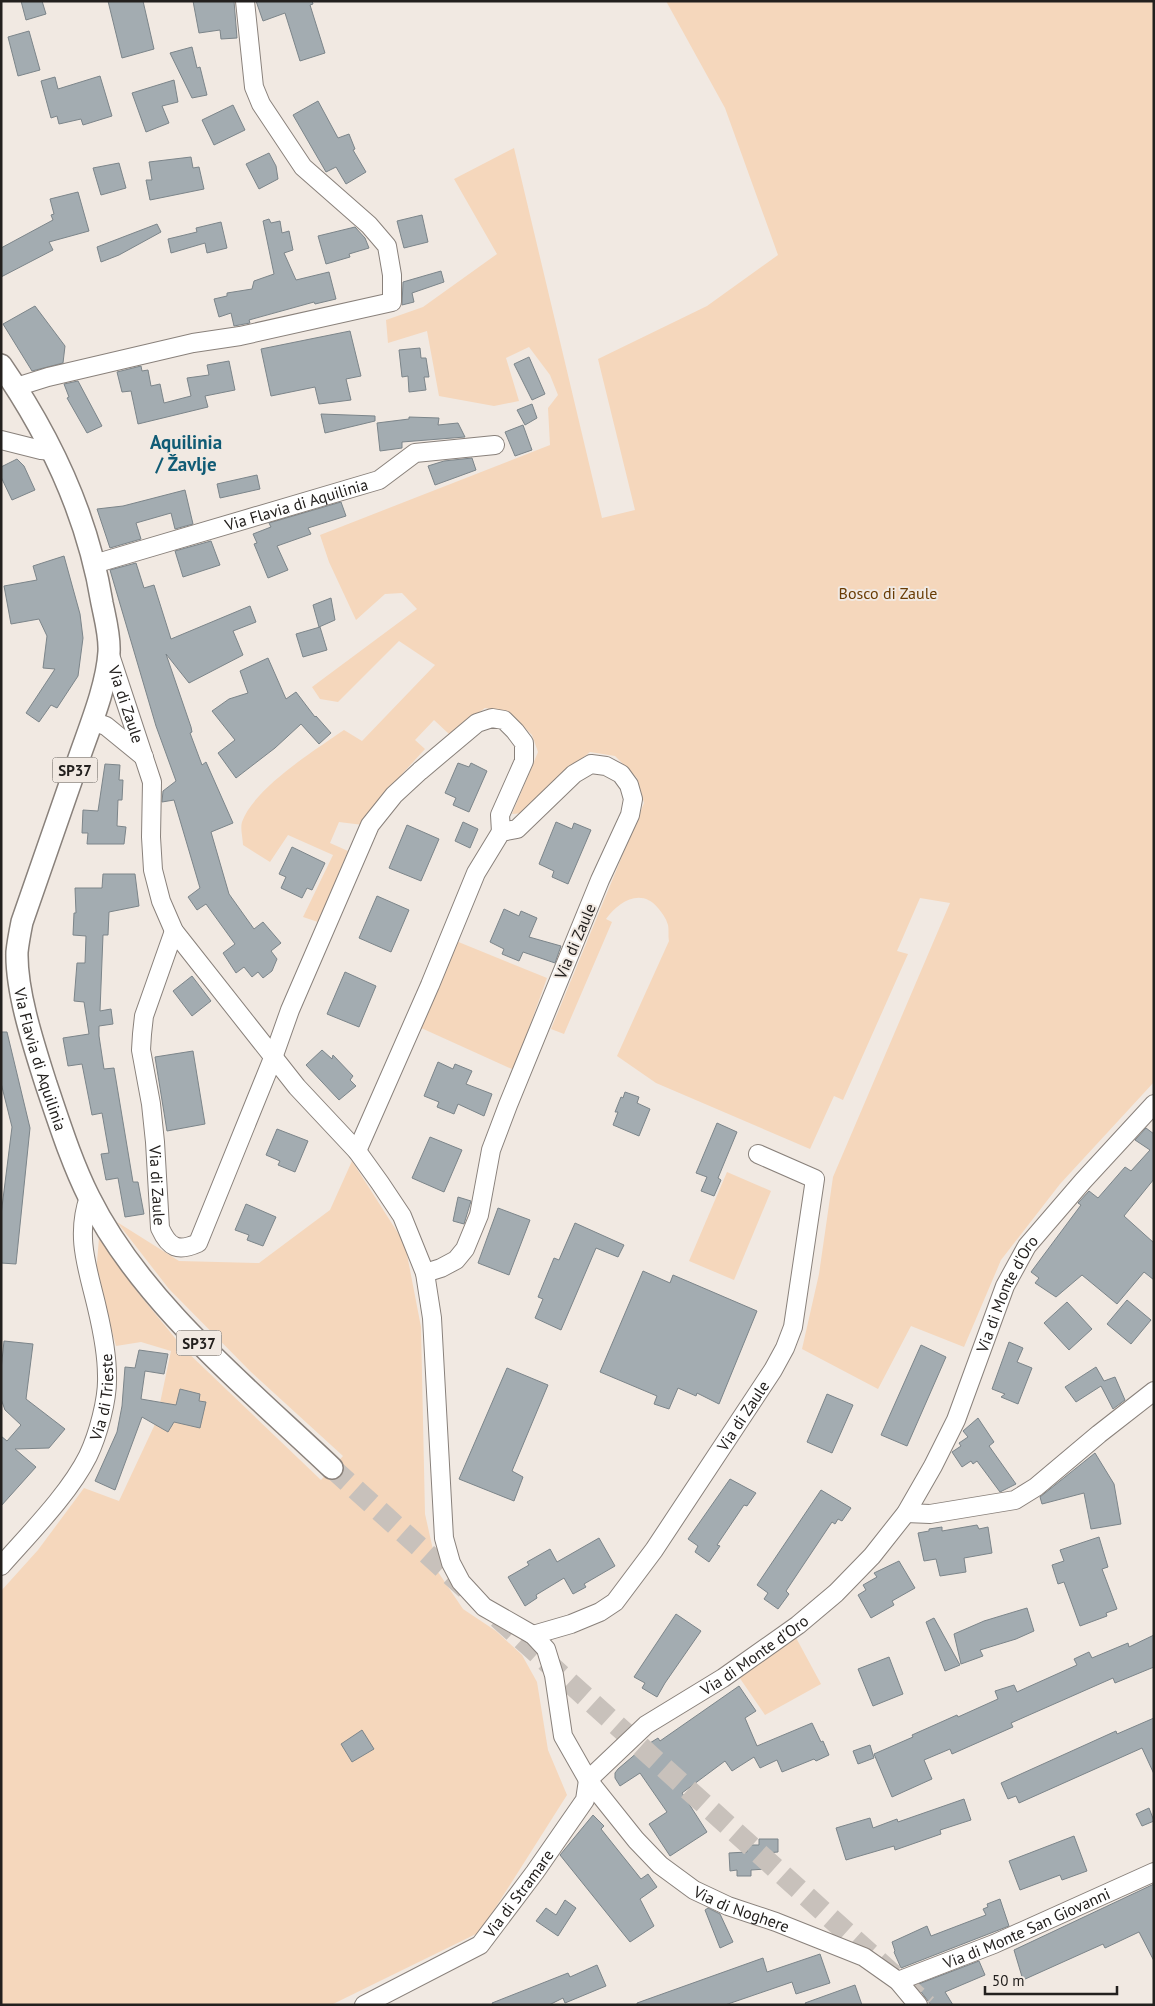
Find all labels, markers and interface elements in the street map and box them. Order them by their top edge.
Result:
district label: Aquilinia / Žavlje [150,430,222,476]
street label: Via Flavia di Aquilinia [222,474,370,535]
park label: Bosco di Zaule [839,583,937,603]
street label: Via di Zaule [104,662,148,745]
road number: SP37 [52,758,98,782]
street label: Via di Zaule [550,900,600,983]
street label: Via Flavia di Aquilinia [10,985,71,1133]
street label: Via di Zaule [145,1144,170,1226]
street label: Via di Monte d'Oro [971,1231,1042,1356]
road number: SP37 [176,1330,222,1356]
street label: Via di Trieste [85,1353,117,1444]
street label: Via di Zaule [712,1377,773,1455]
street label: Via di Monte d'Oro [696,1611,812,1700]
street label: Via di Stramare [479,1845,558,1942]
street label: Via di Noghere [690,1881,793,1936]
street label: Via di Monte San Giovanni [939,1883,1113,1973]
scale bar [985,1964,1118,1996]
text: 50 m [992,1971,1025,1990]

